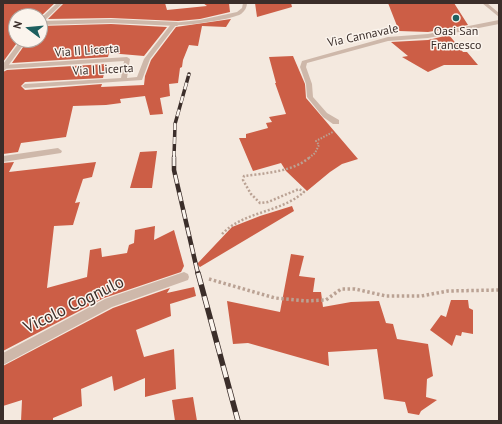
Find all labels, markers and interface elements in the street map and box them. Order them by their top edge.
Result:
north arrow [8,8,48,48]
marker: Oasi San Francesco [451,13,461,23]
text: N [10,20,25,30]
street label: Via Cannavale [326,21,400,51]
place label: Oasi San Francesco [431,25,481,53]
street label: Via II Licerta [54,42,120,60]
street label: Via I Licerta [72,61,134,79]
street label: Vicolo Cognulo [20,272,128,338]

